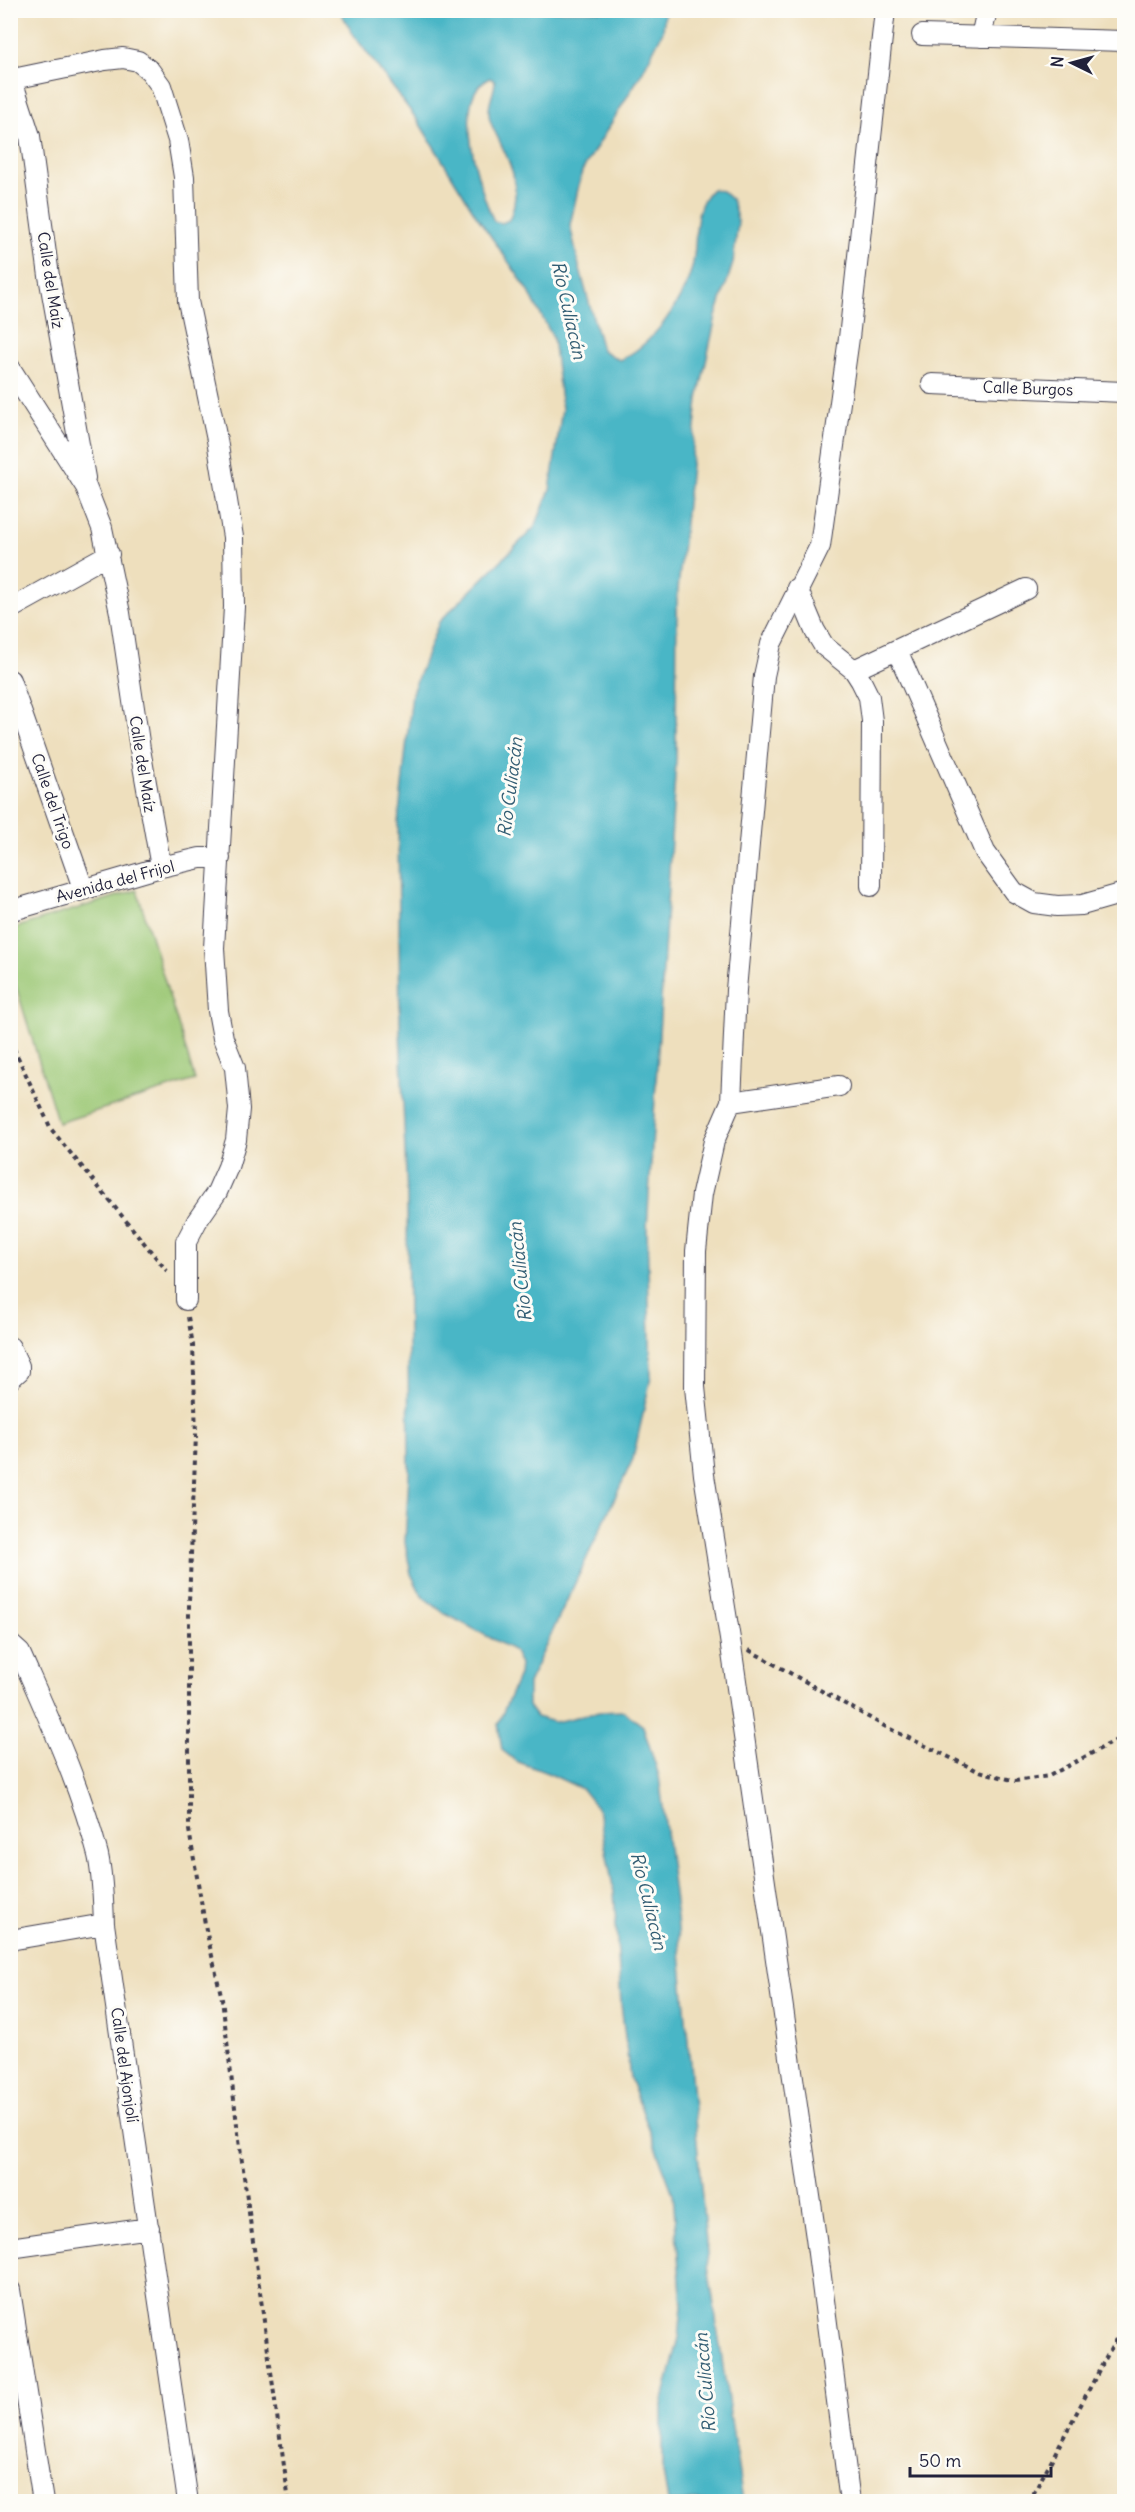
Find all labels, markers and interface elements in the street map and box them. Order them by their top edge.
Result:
north arrow [1042,33,1102,93]
text: N [1047,55,1068,68]
street label: Calle del Maíz [33,230,69,330]
water label: Río Culiacán [547,259,592,362]
street label: Calle Burgos [982,376,1074,400]
street label: Calle del Maíz [125,714,161,814]
water label: Río Culiacán [492,735,528,838]
street label: Calle del Trigo [27,751,79,851]
street label: Avenida del Frijol [54,856,176,906]
water label: Río Culiacán [503,1221,537,1323]
water label: Río Culiacán [626,1850,672,1953]
street label: Calle del Ajonjolí [107,2006,143,2124]
water label: Río Culiacán [689,2332,721,2434]
scale bar [910,2440,1051,2478]
text: 50 m [919,2449,961,2472]

